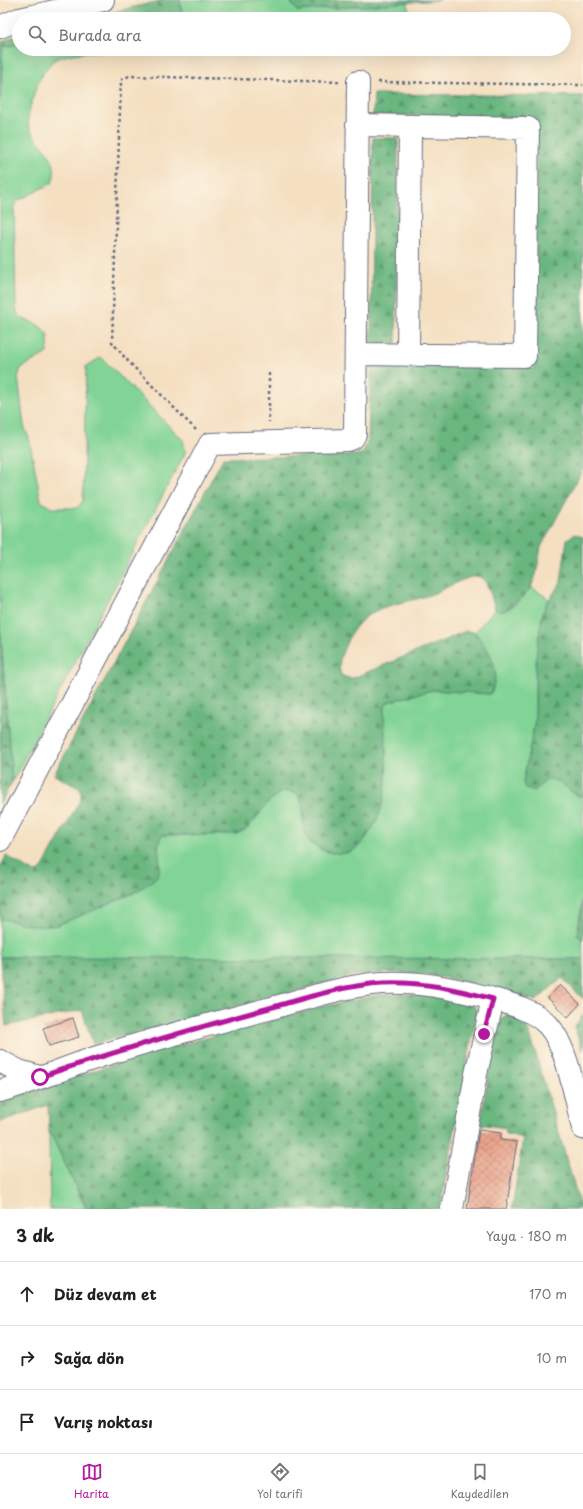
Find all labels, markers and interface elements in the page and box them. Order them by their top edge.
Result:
search box [12,12,571,56]
icon: search [26,23,48,45]
text: Burada ara [58,23,141,46]
route end [475,1025,493,1043]
route start [31,1068,49,1086]
text: 3 dk [16,1222,54,1248]
text: Yaya · 180 m [486,1226,567,1245]
text: Düz devam et [54,1282,157,1305]
icon: ahead [16,1283,38,1305]
text: 170 m [529,1284,567,1303]
text: Sağa dön [54,1346,124,1369]
icon: right [16,1347,38,1369]
text: 10 m [537,1348,567,1367]
text: Varış noktası [54,1410,153,1433]
icon: arrive [16,1411,38,1433]
tab: Harita [74,1461,109,1502]
tab: Yol tarifi [257,1461,303,1502]
tab: Kaydedilen [451,1461,509,1502]

